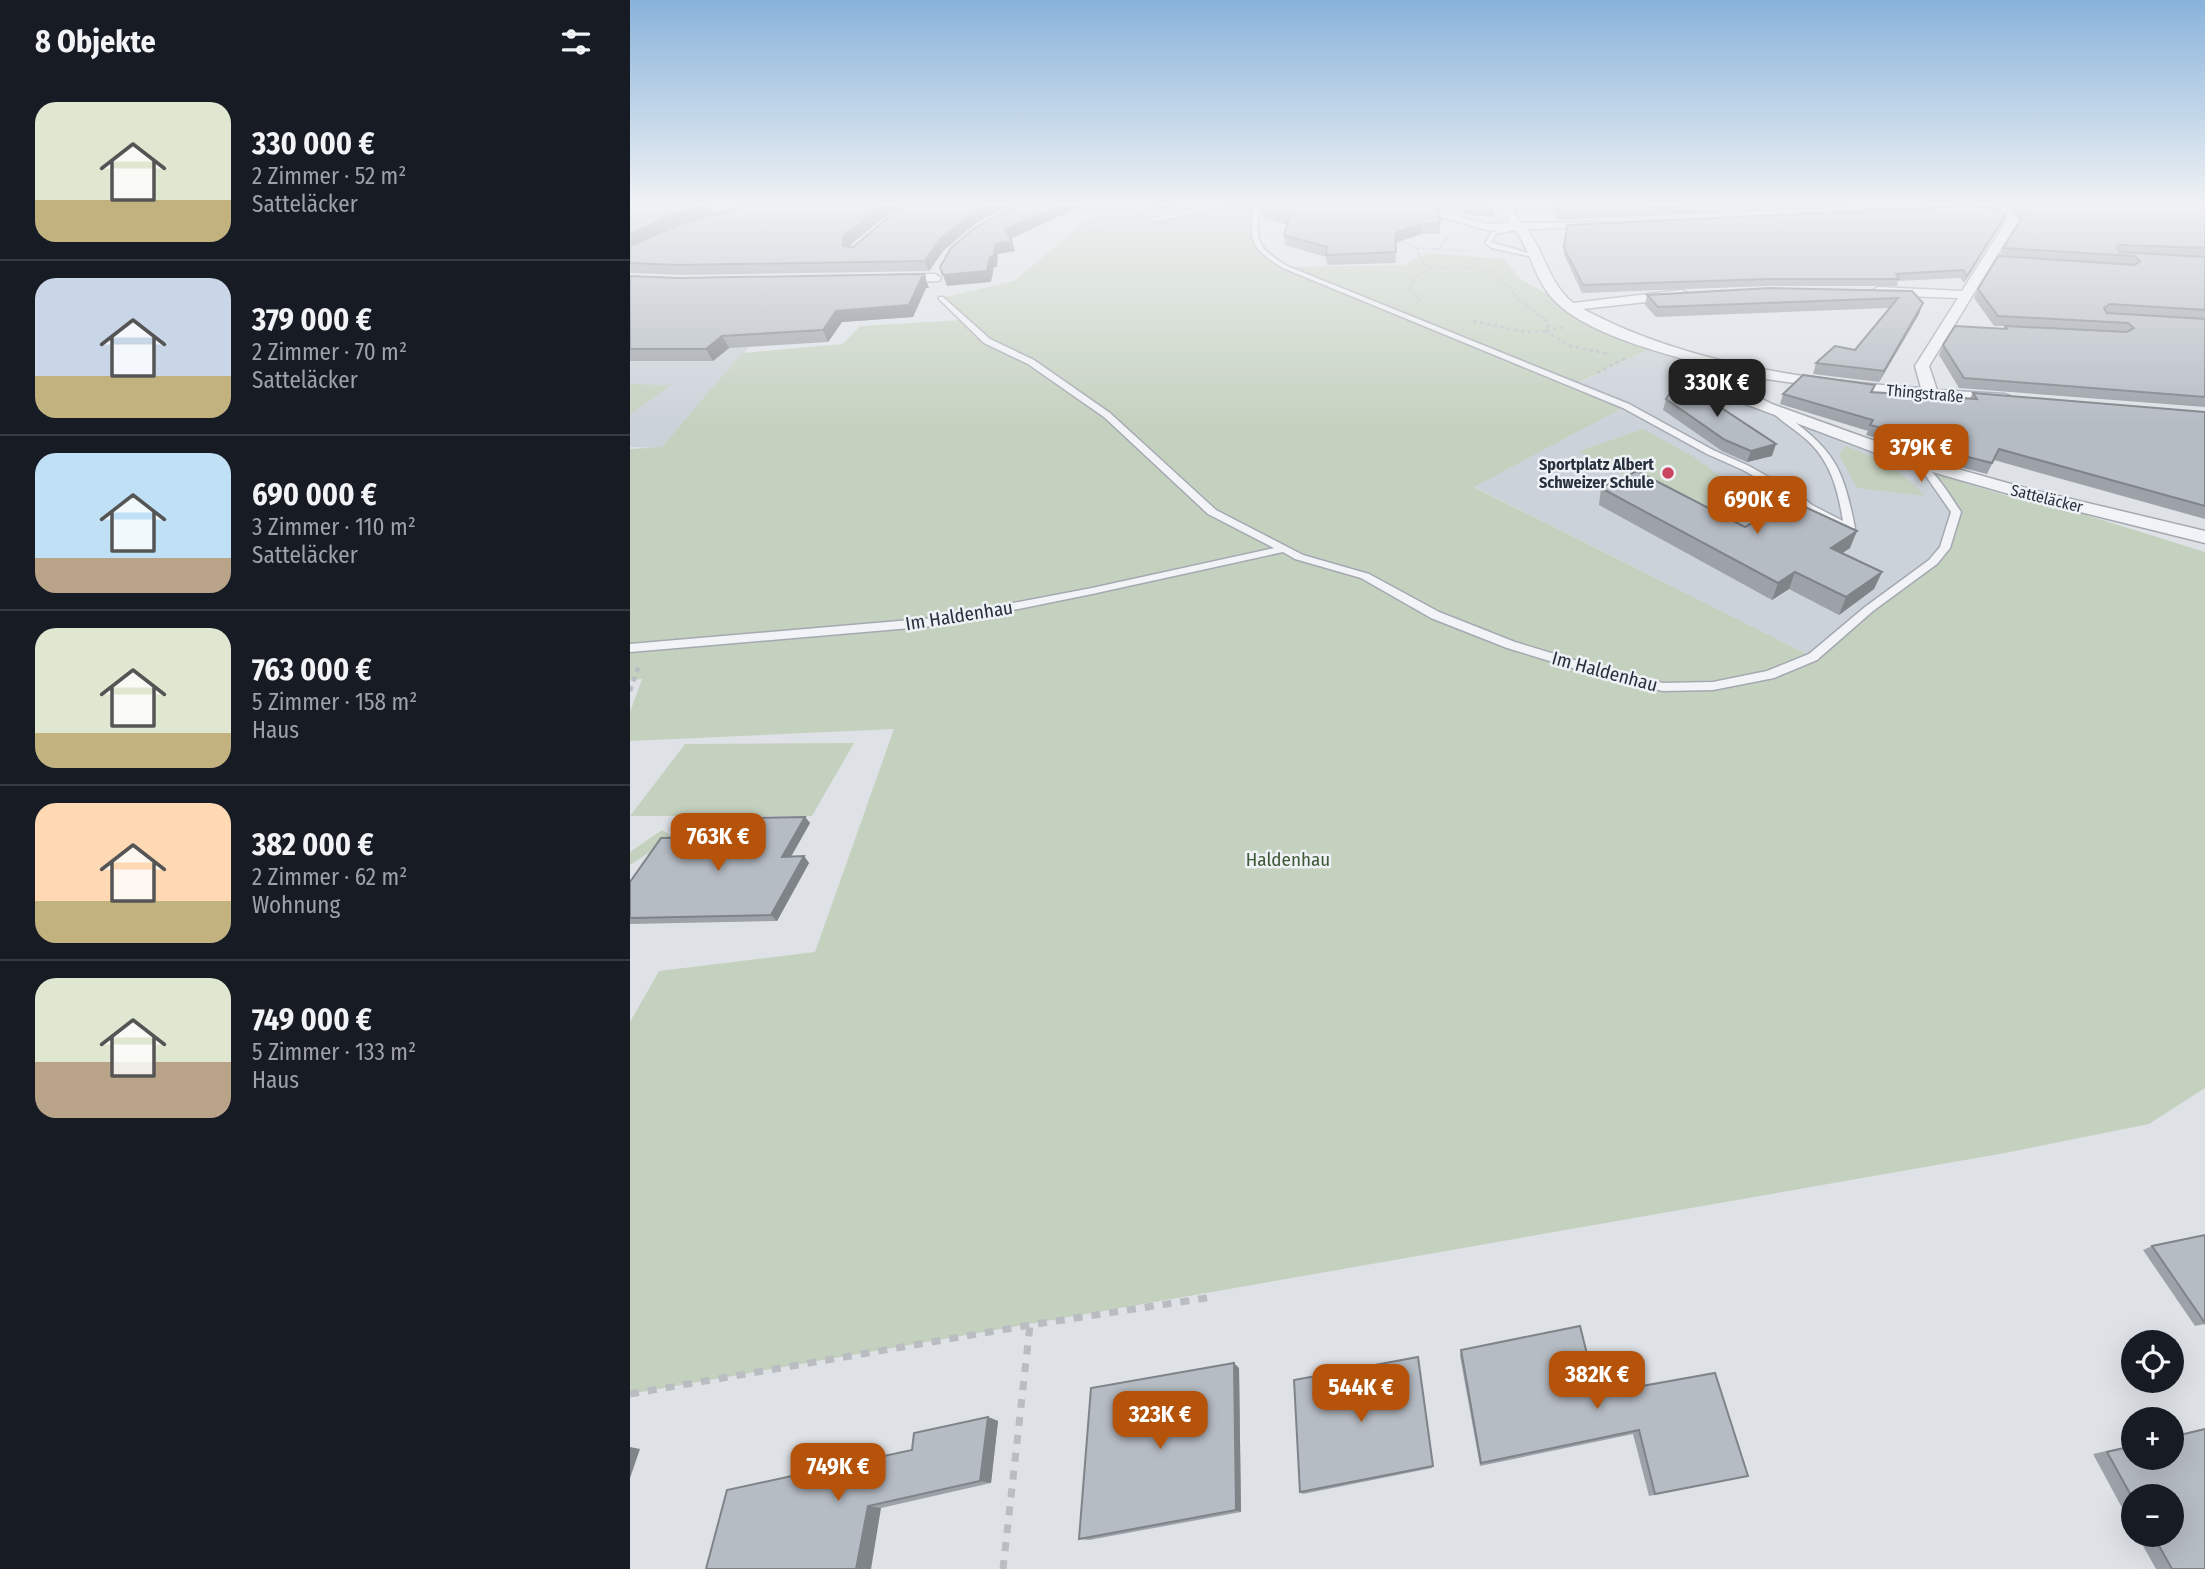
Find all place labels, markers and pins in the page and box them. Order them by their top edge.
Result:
pin: 330K € [1660,360,1774,419]
pin: 379K € [1864,424,1978,484]
place label: Sportplatz Albert Schweizer Schule [1539,455,1654,492]
marker: Sportplatz Albert Schweizer Schule [1660,465,1676,481]
pin: 690K € [1700,476,1814,536]
pin: 763K € [661,814,775,873]
pin: 382K € [1540,1352,1654,1411]
pin: 544K € [1304,1364,1418,1424]
pin: 323K € [1103,1392,1217,1451]
pin: 749K € [781,1444,895,1503]

